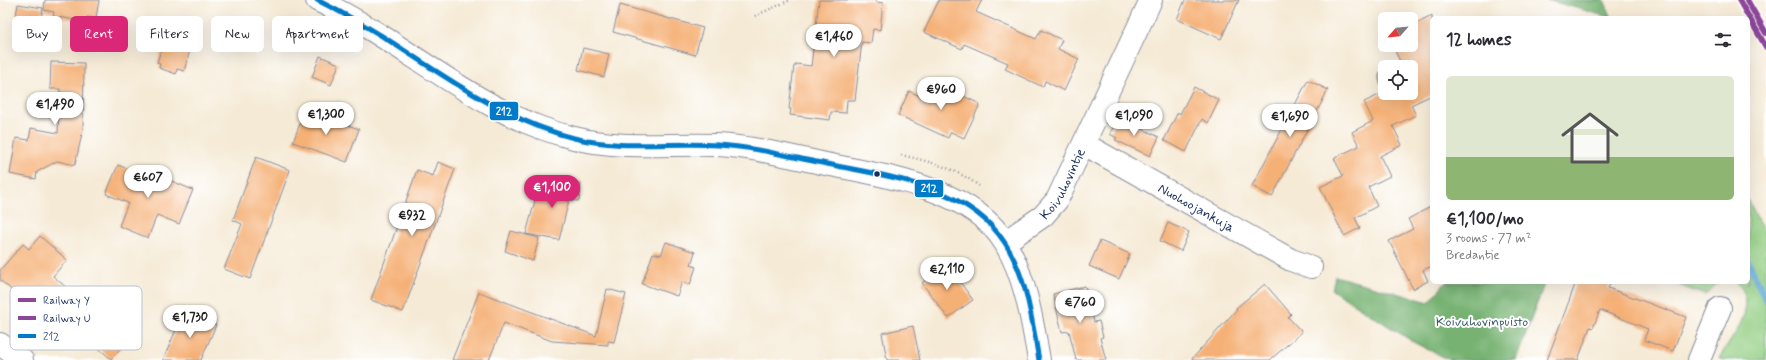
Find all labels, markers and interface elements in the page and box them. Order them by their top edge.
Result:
north arrow [1378,12,1418,52]
map controls [1378,12,1418,100]
chip: Buy [12,16,62,52]
chip: Rent [70,16,128,52]
chip: Filters [136,16,203,52]
chip: New [211,16,264,52]
chip: Apartment [272,16,363,52]
pin: €1,460 [801,24,867,58]
text: €1,460 [815,28,853,45]
text: 12 homes [1446,29,1512,51]
icon: filters [1712,29,1734,51]
button: locate [1378,60,1418,100]
pin: €960 [917,77,965,111]
text: €960 [926,81,956,98]
pin: €1,490 [22,92,88,126]
text: €1,490 [35,96,75,113]
line badge: 212 [489,101,519,121]
pin: €1,300 [293,102,359,136]
icon: home [1554,102,1626,174]
pin: €1,090 [1101,103,1167,137]
pin: €1,690 [1257,104,1323,138]
text: 212 [496,105,513,119]
text: €1,300 [307,106,345,123]
text: €1,090 [1115,107,1153,124]
text: €1,690 [1271,108,1309,125]
street label: Koivuhovintie [1036,146,1090,224]
pin: €607 [124,165,172,199]
text: €607 [133,169,163,186]
unlabelled marker [872,169,882,179]
pin: €1,100 [519,175,585,209]
text: €1,100 [533,179,571,196]
line badge: 212 [914,179,944,198]
street label: Nuohoojankuja [1155,179,1237,237]
text: 212 [921,182,938,196]
pin: €932 [388,203,436,237]
text: €932 [398,207,426,224]
text: €1,100/mo [1446,208,1524,230]
text: 3 rooms · 77 m² [1446,230,1532,247]
text: Bredantie [1446,247,1500,264]
pin: €2,110 [914,257,980,291]
text: €2,110 [929,261,965,278]
legend [10,286,142,350]
pin: €760 [1056,290,1104,324]
text: Railway Y [43,294,90,308]
text: €760 [1064,294,1096,311]
pin: €1,730 [157,305,223,339]
text: €1,730 [172,309,208,326]
text: Railway U [43,312,91,326]
park label: Koivuhovinpuisto [1436,313,1528,331]
text: 212 [43,330,60,344]

